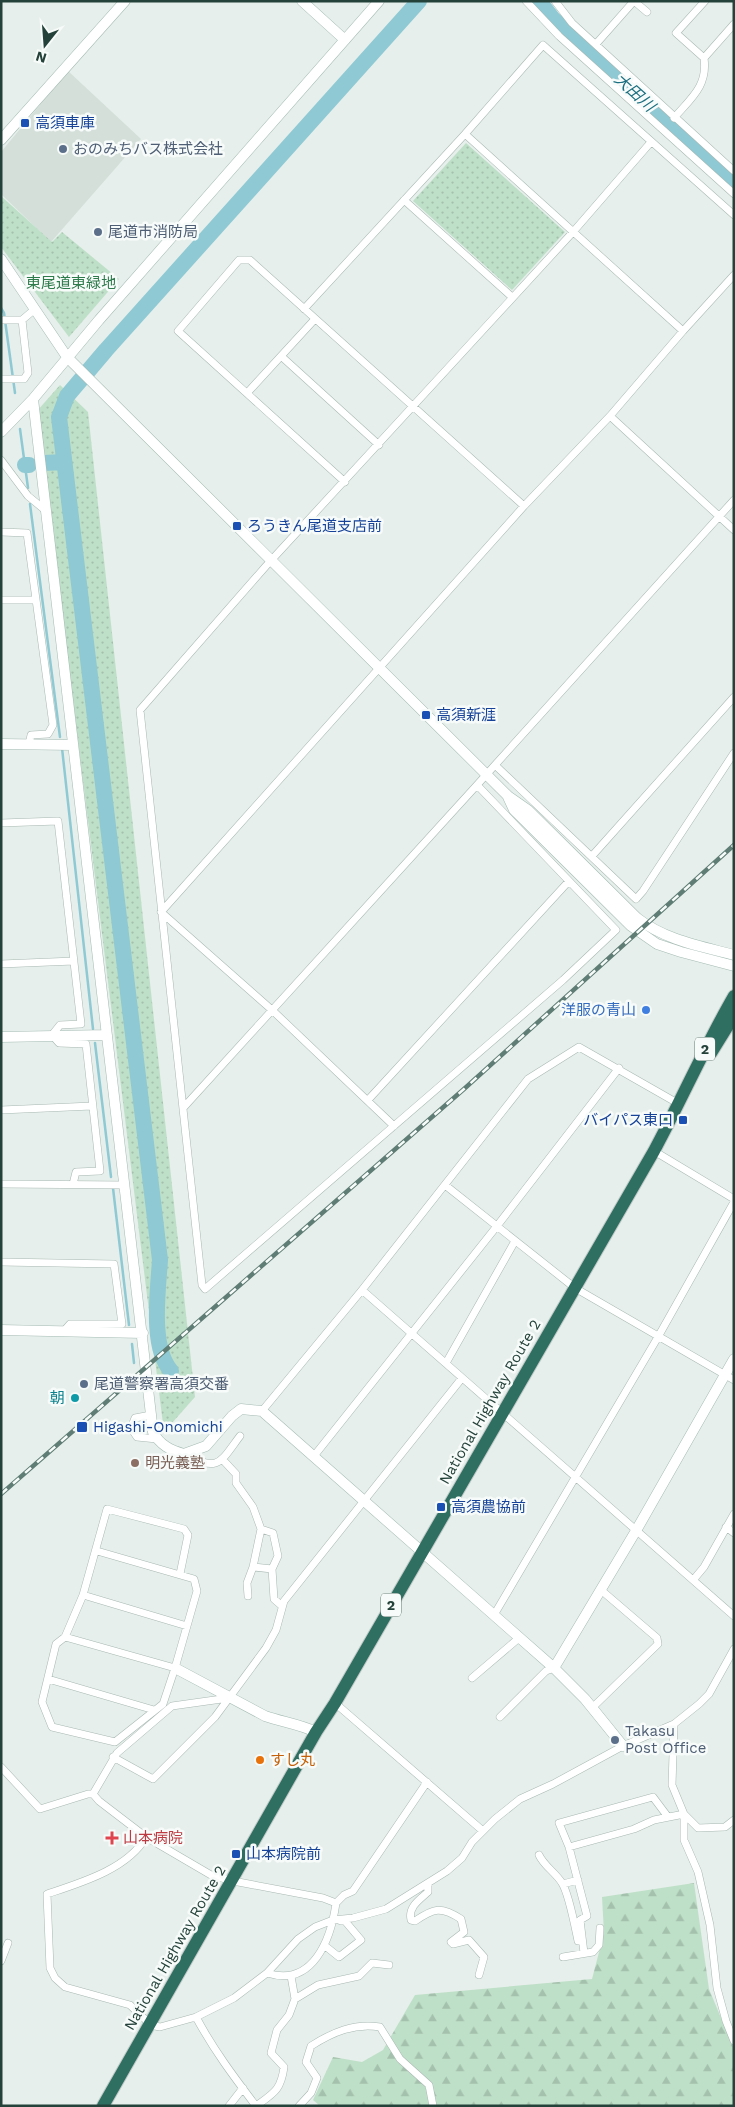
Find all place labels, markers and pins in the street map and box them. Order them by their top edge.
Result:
place label: 高須車庫 [35,114,95,132]
marker: 高須車庫 [19,117,31,129]
place label: おのみちバス株式会社 [73,140,223,158]
marker: おのみちバス株式会社 [57,143,69,155]
place label: 尾道市消防局 [108,223,198,241]
marker: 尾道市消防局 [92,226,104,238]
place label: ろうきん尾道支店前 [247,517,382,535]
marker: ろうきん尾道支店前 [231,520,243,532]
place label: 高須新涯 [436,706,496,724]
marker: 高須新涯 [420,709,432,721]
place label: 洋服の青山 [561,1001,636,1019]
marker: 洋服の青山 [640,1004,652,1016]
place label: バイパス東口 [583,1111,673,1129]
marker: バイパス東口 [677,1114,689,1126]
place label: 尾道警察署高須交番 [94,1375,229,1393]
marker: 尾道警察署高須交番 [78,1378,90,1390]
place label: 朝 [50,1389,65,1407]
marker: 朝 [69,1392,81,1404]
place label: Higashi-Onomichi [93,1418,223,1436]
marker: Higashi-Onomichi [75,1420,89,1434]
place label: 明光義塾 [145,1454,205,1472]
marker: 明光義塾 [129,1457,141,1469]
place label: 高須農協前 [451,1498,526,1516]
marker: 高須農協前 [435,1501,447,1513]
place label: Takasu Post Office [625,1722,706,1757]
marker: Takasu Post Office [609,1734,621,1746]
place label: すし丸 [270,1751,315,1769]
marker: すし丸 [254,1754,266,1766]
place label: 山本病院 [123,1829,183,1847]
marker: 山本病院 [105,1831,119,1845]
place label: 山本病院前 [246,1845,321,1863]
marker: 山本病院前 [230,1848,242,1860]

